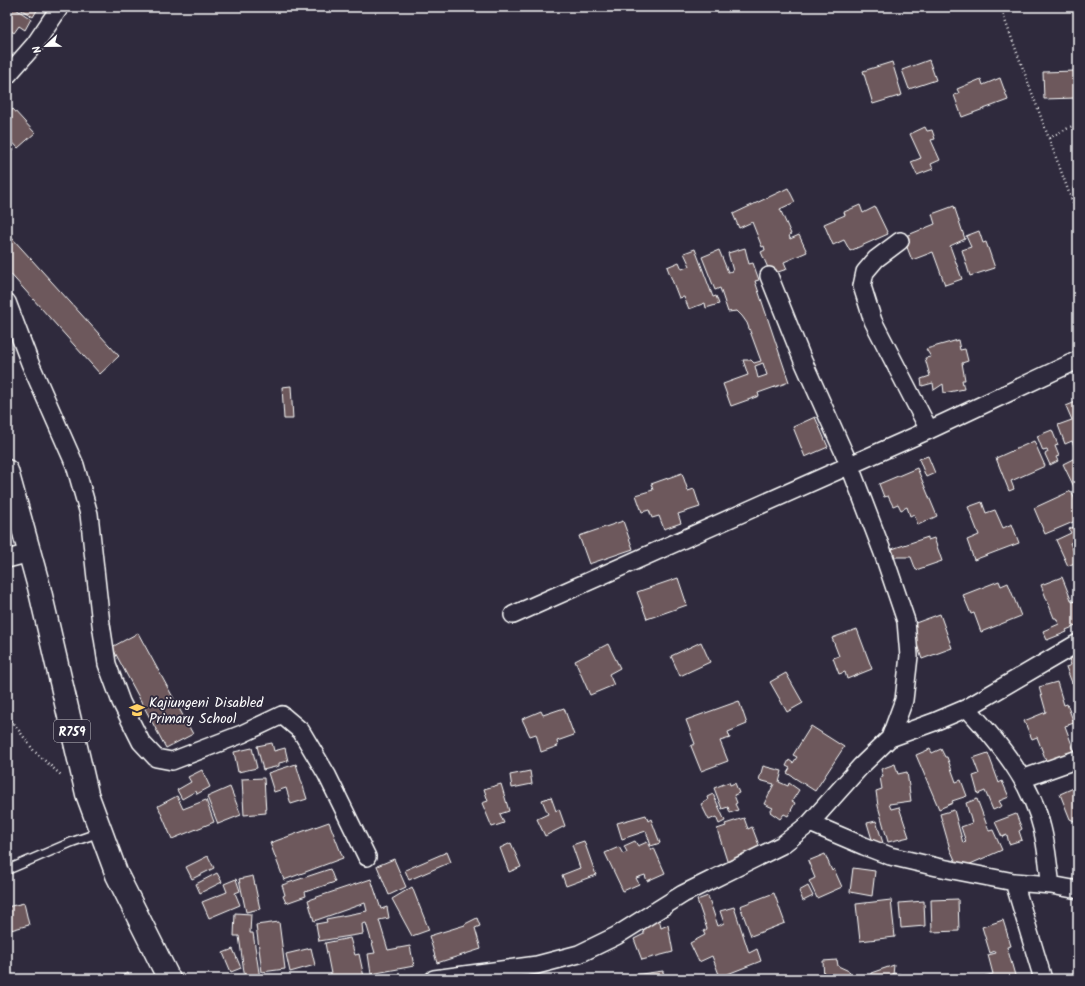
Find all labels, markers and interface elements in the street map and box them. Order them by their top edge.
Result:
north arrow [26,26,66,66]
text: N [28,43,47,56]
place label: Kajiungeni Disabled Primary School [149,692,264,730]
school or university icon: Kajiungeni Disabled Primary School [128,701,146,719]
road number: R759 [54,720,90,742]

